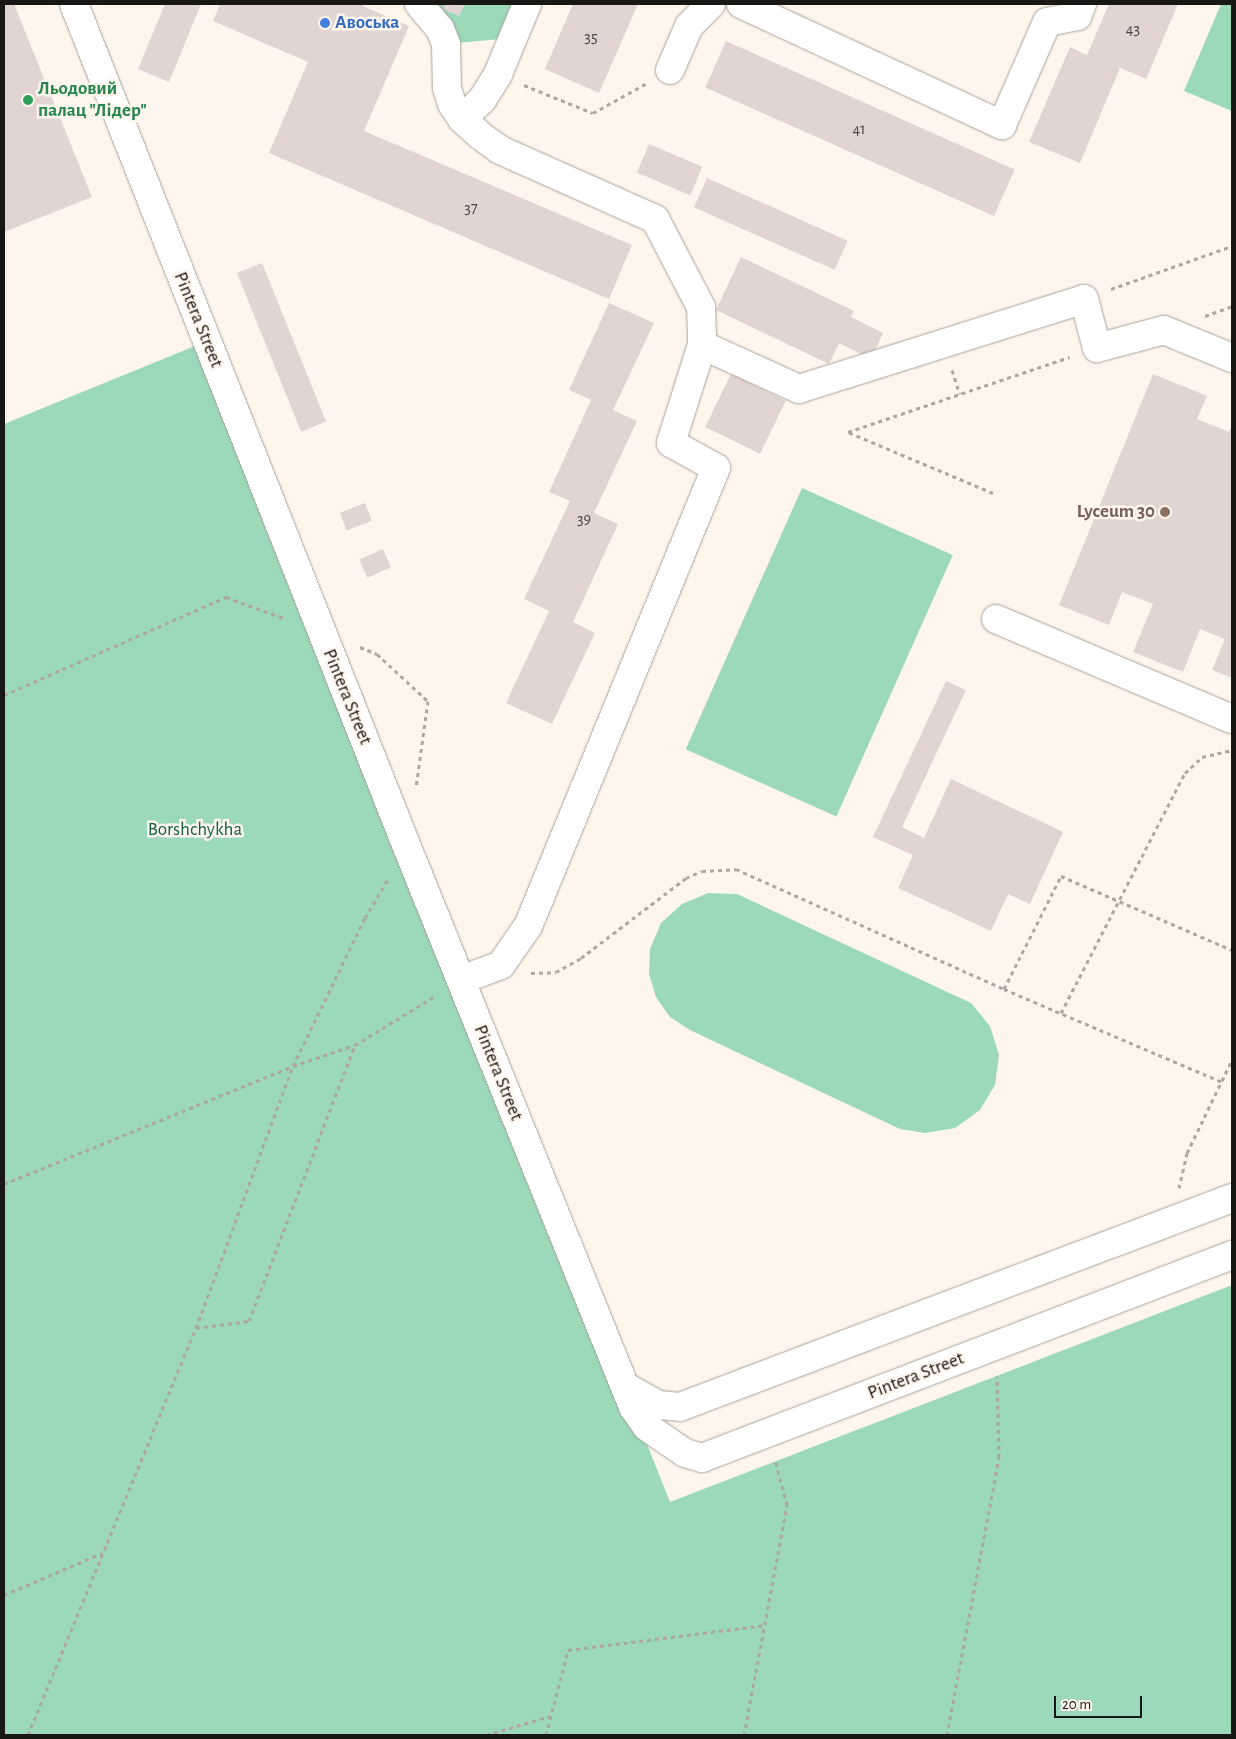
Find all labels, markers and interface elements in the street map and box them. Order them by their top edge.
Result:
place label: Авоська [335,12,399,34]
marker: Авоська [319,17,331,29]
house number: 43 [1126,19,1140,39]
house number: 35 [584,27,598,47]
place label: Льодовий палац "Лідер" [38,78,147,122]
marker: Льодовий палац "Лідер" [22,94,34,106]
house number: 41 [852,119,866,139]
house number: 37 [464,198,478,218]
street label: Pintera Street [168,269,228,371]
place label: Lyceum 30 [1077,501,1155,523]
marker: Lyceum 30 [1159,506,1171,518]
house number: 39 [577,509,591,529]
street label: Pintera Street [317,646,377,748]
park label: Borshchykha [148,819,242,841]
street label: Pintera Street [468,1022,528,1124]
street label: Pintera Street [865,1347,967,1405]
scale bar [1056,1686,1144,1718]
text: 20 m [1062,1697,1091,1712]

